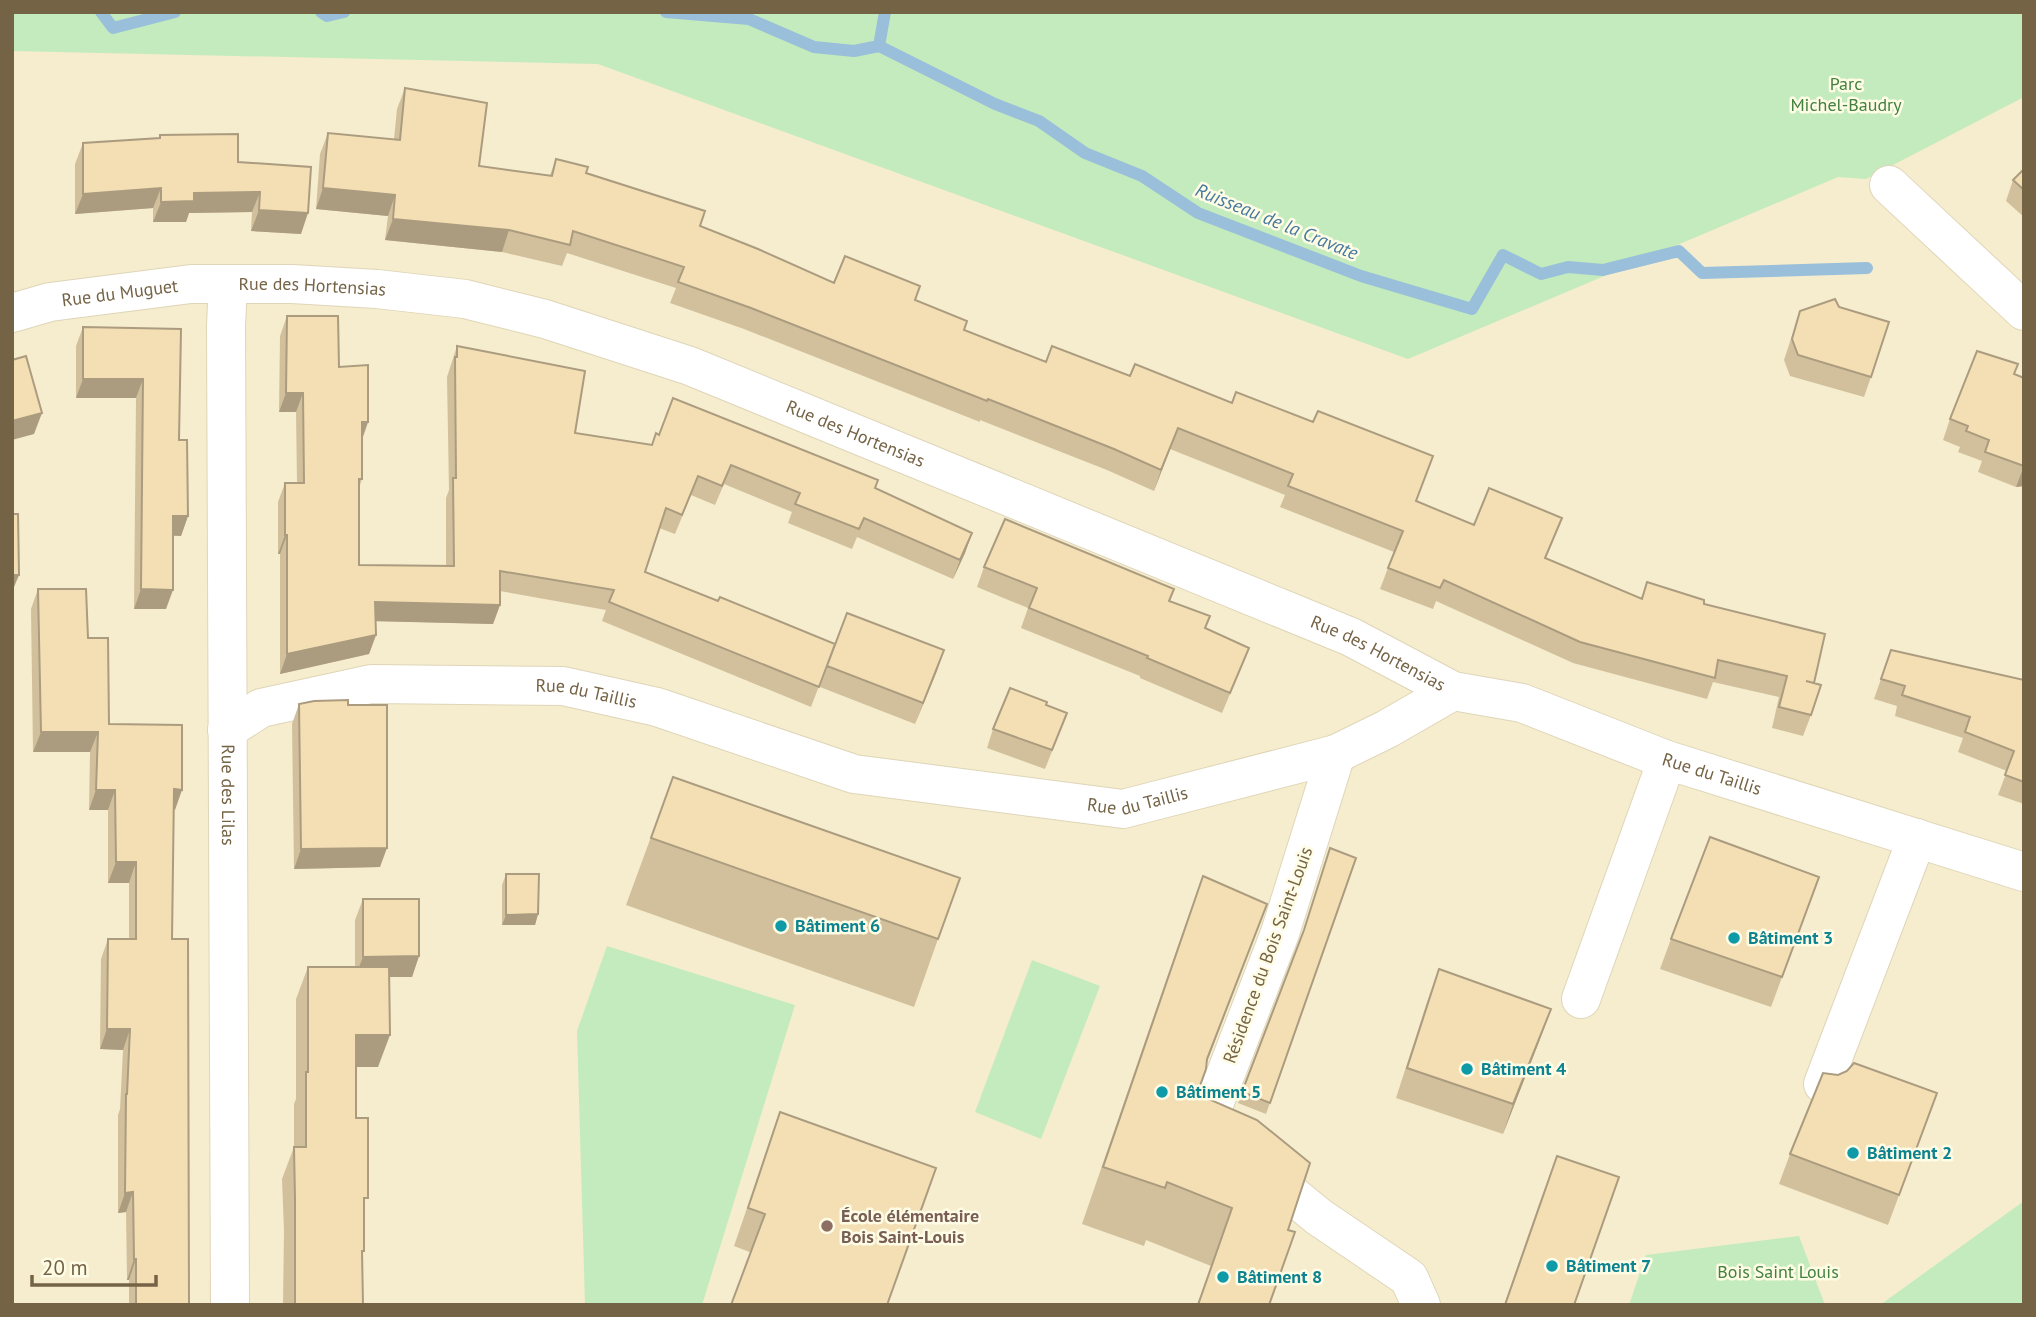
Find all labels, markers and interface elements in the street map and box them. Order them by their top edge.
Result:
park label: Parc Michel-Baudry [1790,72,1902,116]
water label: Ruisseau de la Cravate [1192,177,1362,265]
street label: Rue des Hortensias [238,272,387,301]
street label: Rue du Muguet [60,274,179,311]
street label: Rue des Hortensias [783,395,928,472]
street label: Rue des Hortensias [1307,610,1450,696]
street label: Rue du Taillis [535,674,639,713]
street label: Rue des Lilas [217,744,240,846]
street label: Rue du Taillis [1660,747,1764,800]
street label: Rue du Taillis [1086,781,1190,820]
street label: Résidence du Bois Saint-Louis [1218,844,1317,1066]
place label: Bâtiment 6 [795,914,880,937]
marker: Bâtiment 6 [773,918,789,934]
place label: Bâtiment 3 [1748,926,1833,949]
marker: Bâtiment 3 [1726,930,1742,946]
place label: Bâtiment 4 [1481,1057,1566,1080]
marker: Bâtiment 4 [1459,1061,1475,1077]
place label: Bâtiment 5 [1176,1080,1261,1103]
marker: Bâtiment 5 [1154,1084,1170,1100]
place label: Bâtiment 2 [1867,1141,1952,1164]
marker: Bâtiment 2 [1845,1145,1861,1161]
place label: École élémentaire Bois Saint-Louis [841,1204,979,1248]
marker: École élémentaire Bois Saint-Louis [819,1218,835,1234]
scale bar [32,1244,156,1288]
text: 20 m [42,1254,88,1281]
place label: Bâtiment 7 [1566,1254,1651,1277]
marker: Bâtiment 7 [1544,1258,1560,1274]
park label: Bois Saint Louis [1717,1260,1839,1283]
place label: Bâtiment 8 [1237,1265,1322,1288]
marker: Bâtiment 8 [1215,1269,1231,1285]

